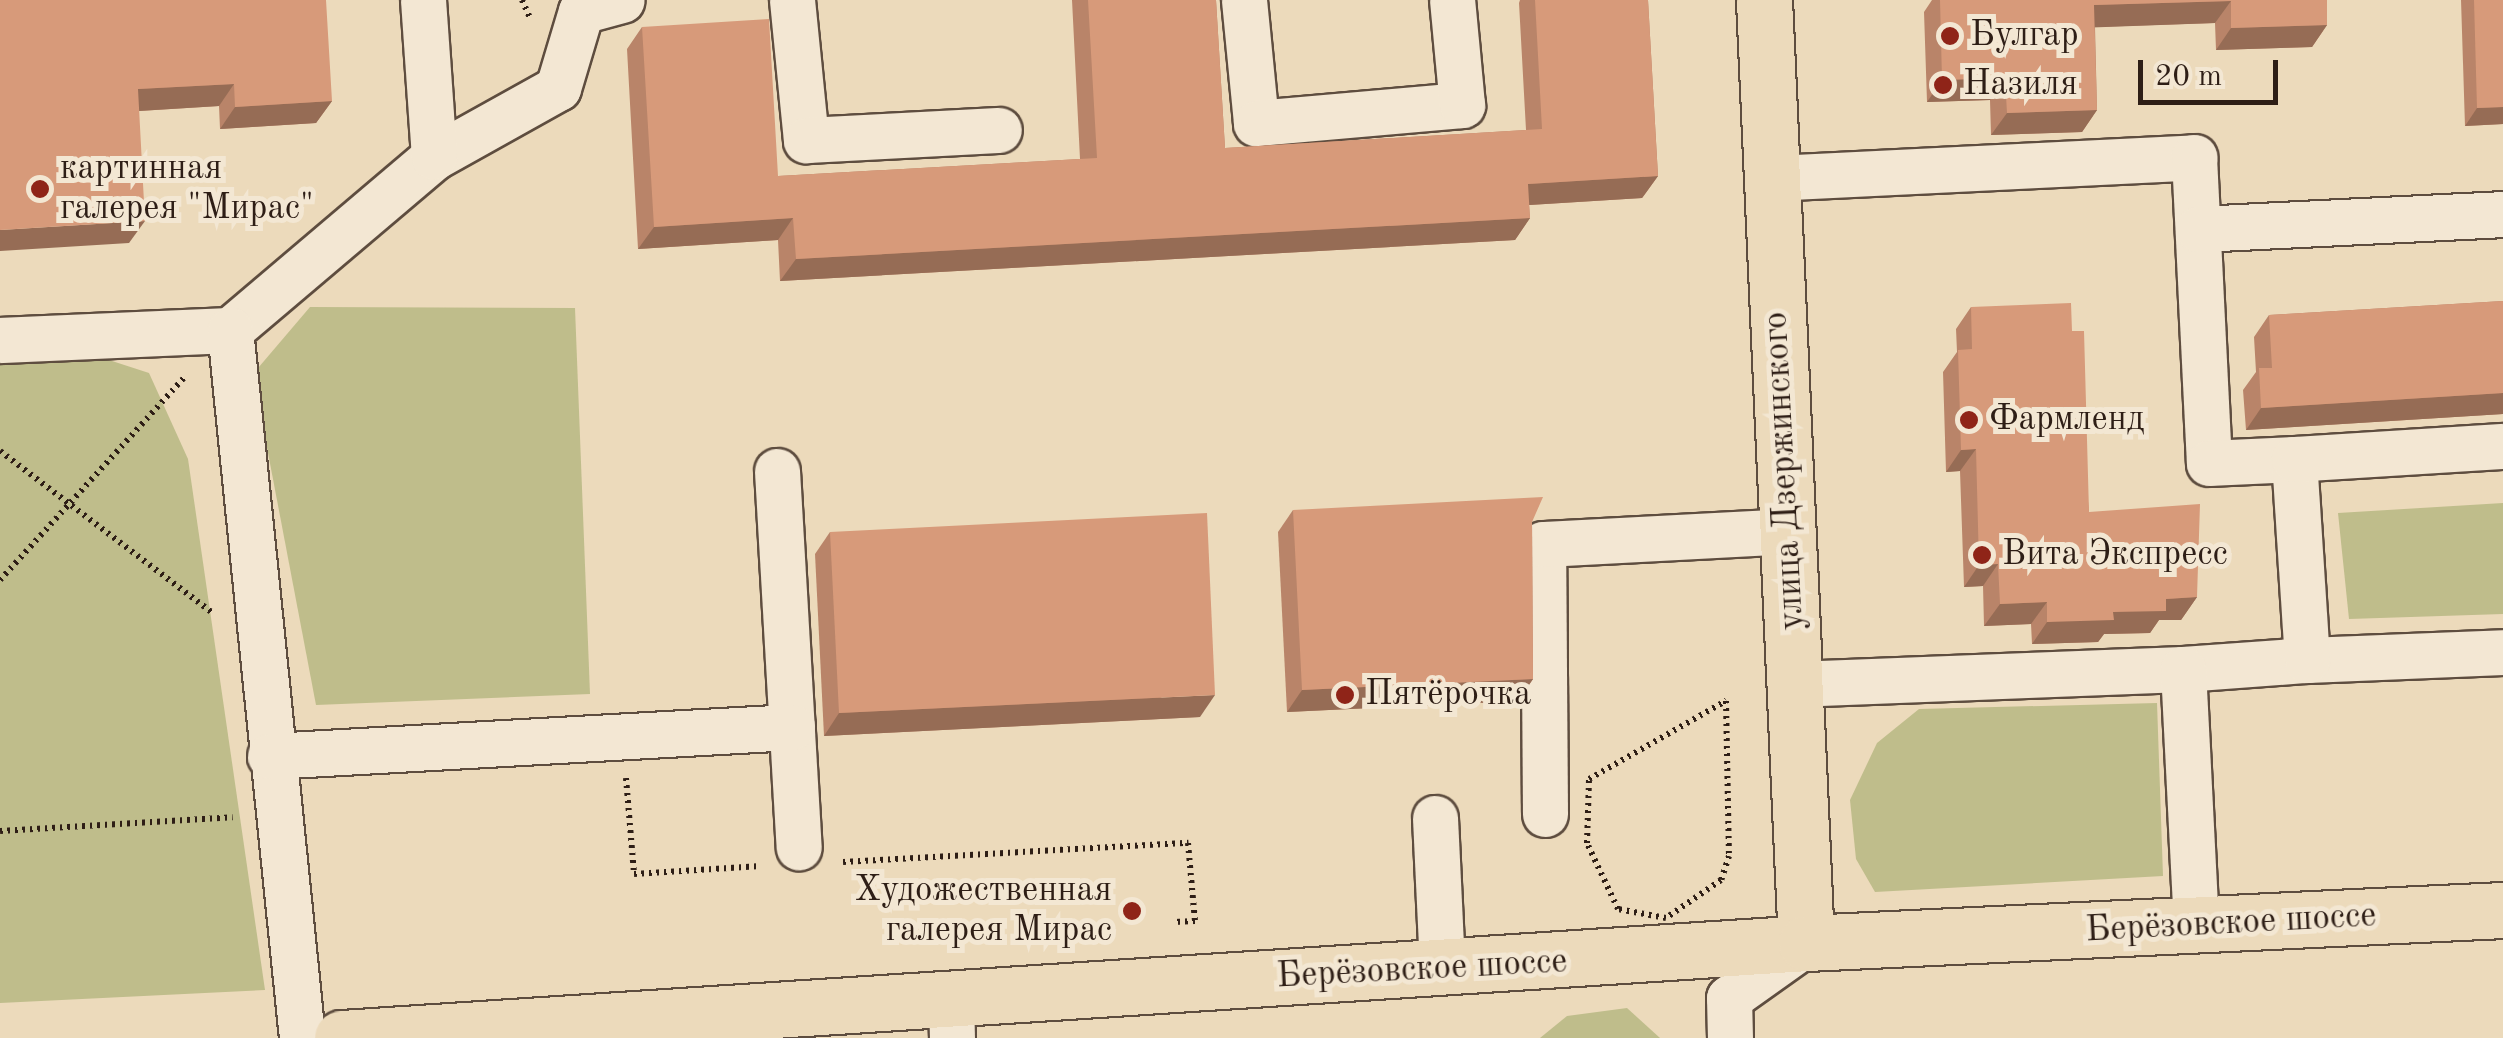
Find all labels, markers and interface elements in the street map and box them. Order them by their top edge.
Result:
place label: Булгар [1970,15,2079,57]
marker: Булгар [1939,25,1961,47]
scale bar [2143,40,2283,102]
text: 20 m [2155,62,2222,92]
place label: Назиля [1963,64,2078,106]
marker: Назиля [1932,74,1954,96]
place label: картинная галерея "Мирас" [60,148,314,230]
marker: картинная галерея "Мирас" [29,178,51,200]
street label: улица Дзержинского [1756,311,1814,631]
place label: Фармленд [1989,399,2144,441]
marker: Фармленд [1958,409,1980,431]
place label: Вита Экспресс [2002,534,2228,576]
marker: Вита Экспресс [1971,544,1993,566]
place label: Пятёрочка [1365,674,1531,716]
marker: Пятёрочка [1334,684,1356,706]
place label: Художественная галерея Мирас [854,870,1112,952]
street label: Берёзовское шоссе [2085,895,2377,953]
marker: Художественная галерея Мирас [1121,900,1143,922]
street label: Берёзовское шоссе [1276,941,1568,999]

